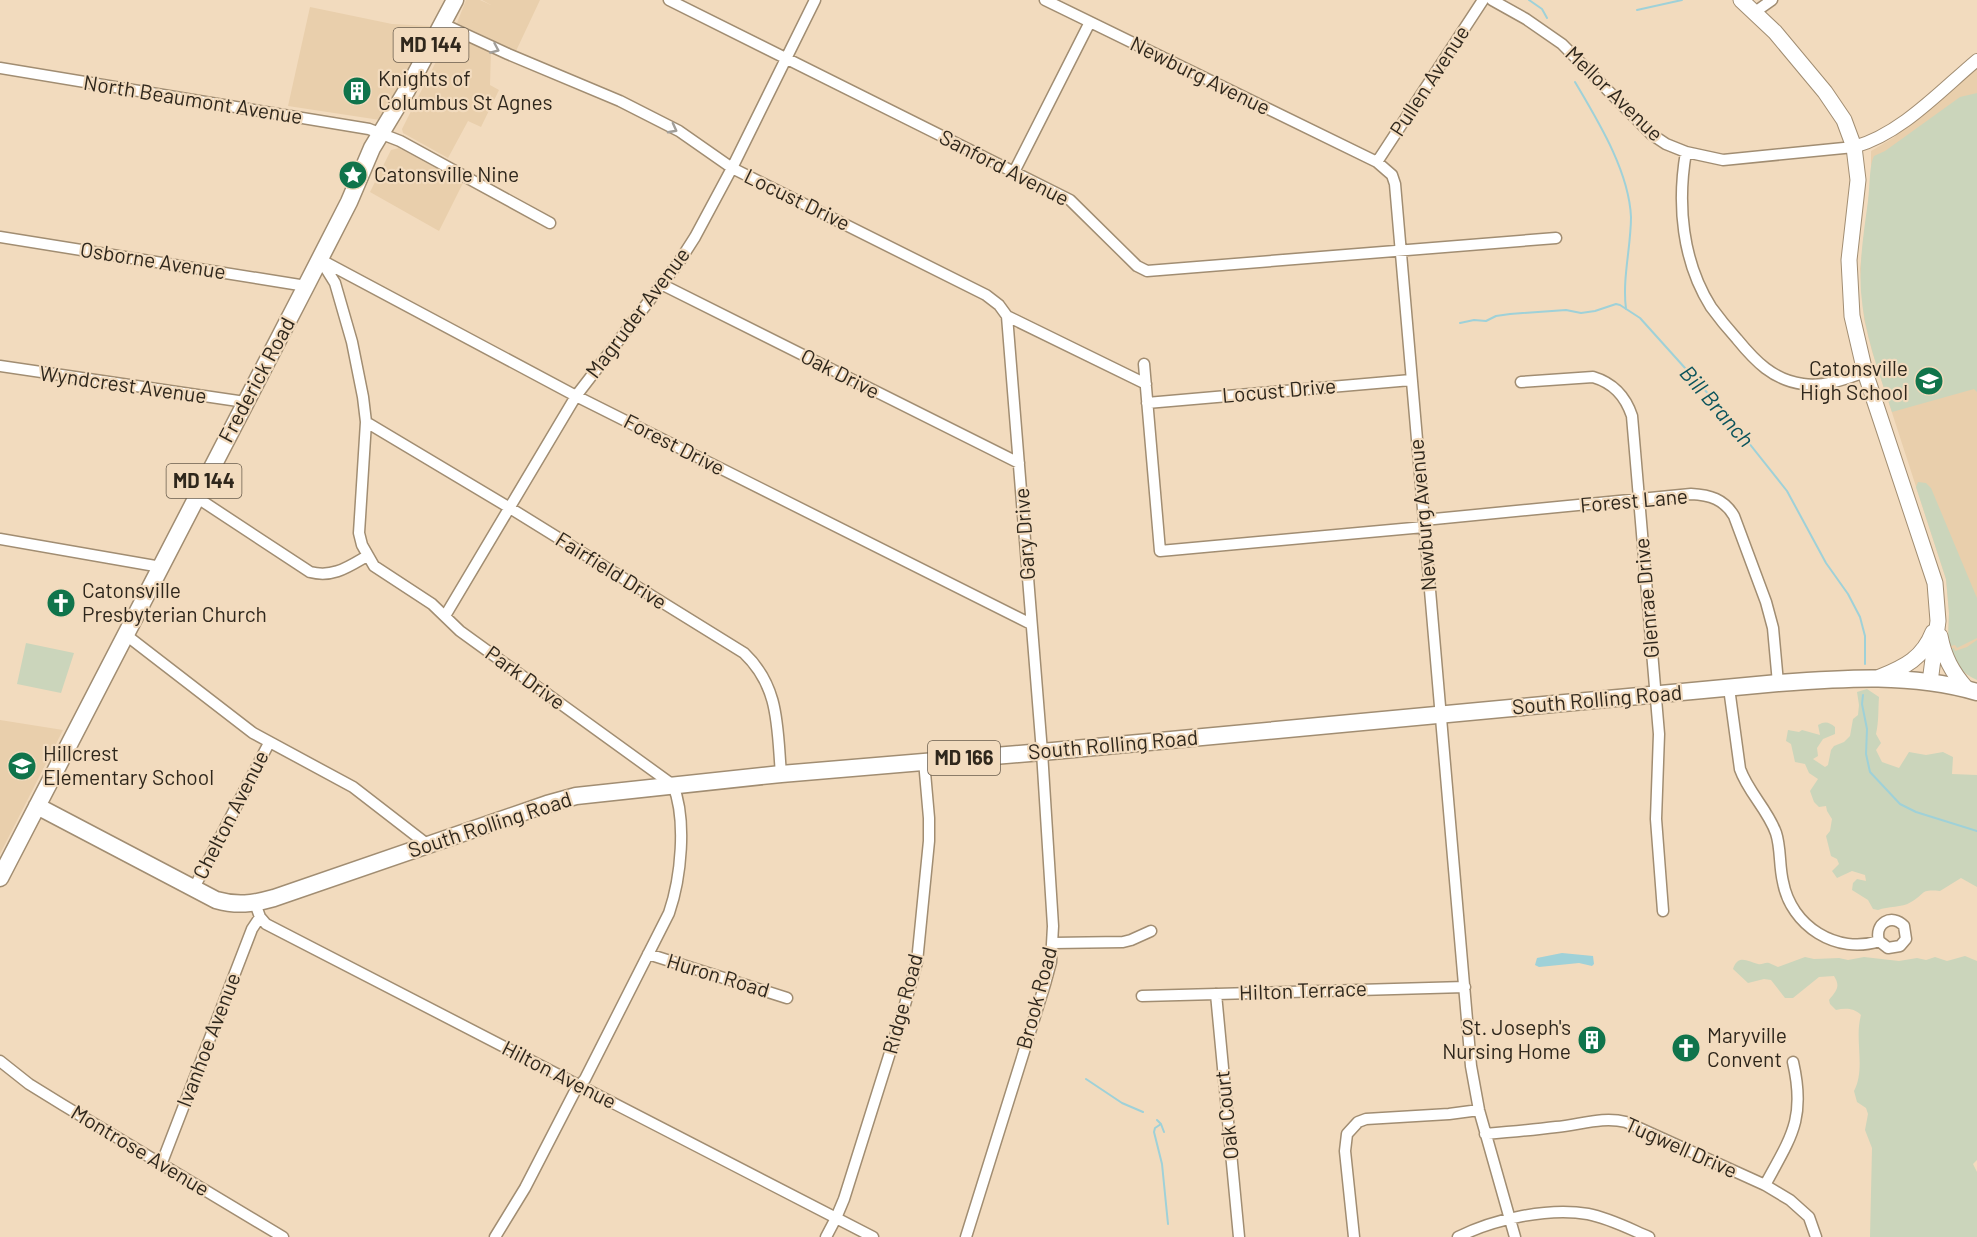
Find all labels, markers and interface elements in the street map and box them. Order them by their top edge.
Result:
street label: Pullen Avenue [1384,20,1474,140]
road number: MD 144 [394,28,468,62]
street label: Newburg Avenue [1127,30,1275,119]
street label: Mellor Avenue [1561,40,1669,146]
one-way arrow [489,41,500,53]
place label: Knights of Columbus St Agnes [378,65,553,114]
street label: North Beaumont Avenue [82,69,305,128]
building icon: Knights of Columbus St Agnes [341,75,373,107]
one-way arrow [667,122,677,133]
street label: Sanford Avenue [936,123,1074,210]
place icon: Catonsville Nine [337,159,369,191]
place label: Catonsville Nine [374,161,519,186]
street label: Locust Drive [741,162,854,235]
street label: Osborne Avenue [79,236,228,283]
street label: Magruder Avenue [580,242,694,382]
street label: Frederick Road [212,312,299,446]
street label: Oak Drive [797,342,884,403]
place label: Catonsville High School [1800,355,1908,404]
street label: Wyndcrest Avenue [38,359,208,408]
water label: Bill Branch [1675,359,1760,451]
school or university icon: Catonsville High School [1913,365,1945,397]
street label: Locust Drive [1221,372,1337,407]
street label: Forest Drive [620,408,729,480]
street label: Newburg Avenue [1402,438,1441,592]
road number: MD 144 [166,464,242,498]
street label: Forest Lane [1579,482,1689,517]
street label: Gary Drive [1008,487,1039,581]
street label: Fairfield Drive [552,526,672,614]
street label: Glenrae Drive [1628,537,1663,659]
place label: Catonsville Presbyterian Church [82,577,267,626]
church icon: Catonsville Presbyterian Church [45,587,77,619]
street label: Park Drive [481,640,571,714]
street label: South Rolling Road [1511,679,1683,718]
street label: South Rolling Road [1027,724,1199,763]
place label: Hillcrest Elementary School [43,740,214,789]
road number: MD 166 [928,741,1000,775]
street label: Chelton Avenue [187,746,273,883]
school or university icon: Hillcrest Elementary School [6,750,38,782]
street label: South Rolling Road [405,785,575,862]
street label: Brook Road [1010,944,1061,1051]
street label: Huron Road [664,947,773,1002]
street label: Ridge Road [876,951,927,1056]
street label: Ivanhoe Avenue [170,969,245,1110]
street label: Hilton Terrace [1239,975,1367,1004]
place label: St. Joseph's Nursing Home [1442,1014,1571,1063]
place label: Maryville Convent [1707,1022,1787,1071]
building icon: St. Joseph's Nursing Home [1576,1024,1608,1056]
church icon: Maryville Convent [1670,1032,1702,1064]
street label: Hilton Avenue [498,1034,621,1113]
street label: Oak Court [1208,1069,1243,1161]
street label: Montrose Avenue [67,1099,214,1201]
street label: Tugwell Drive [1622,1111,1742,1182]

